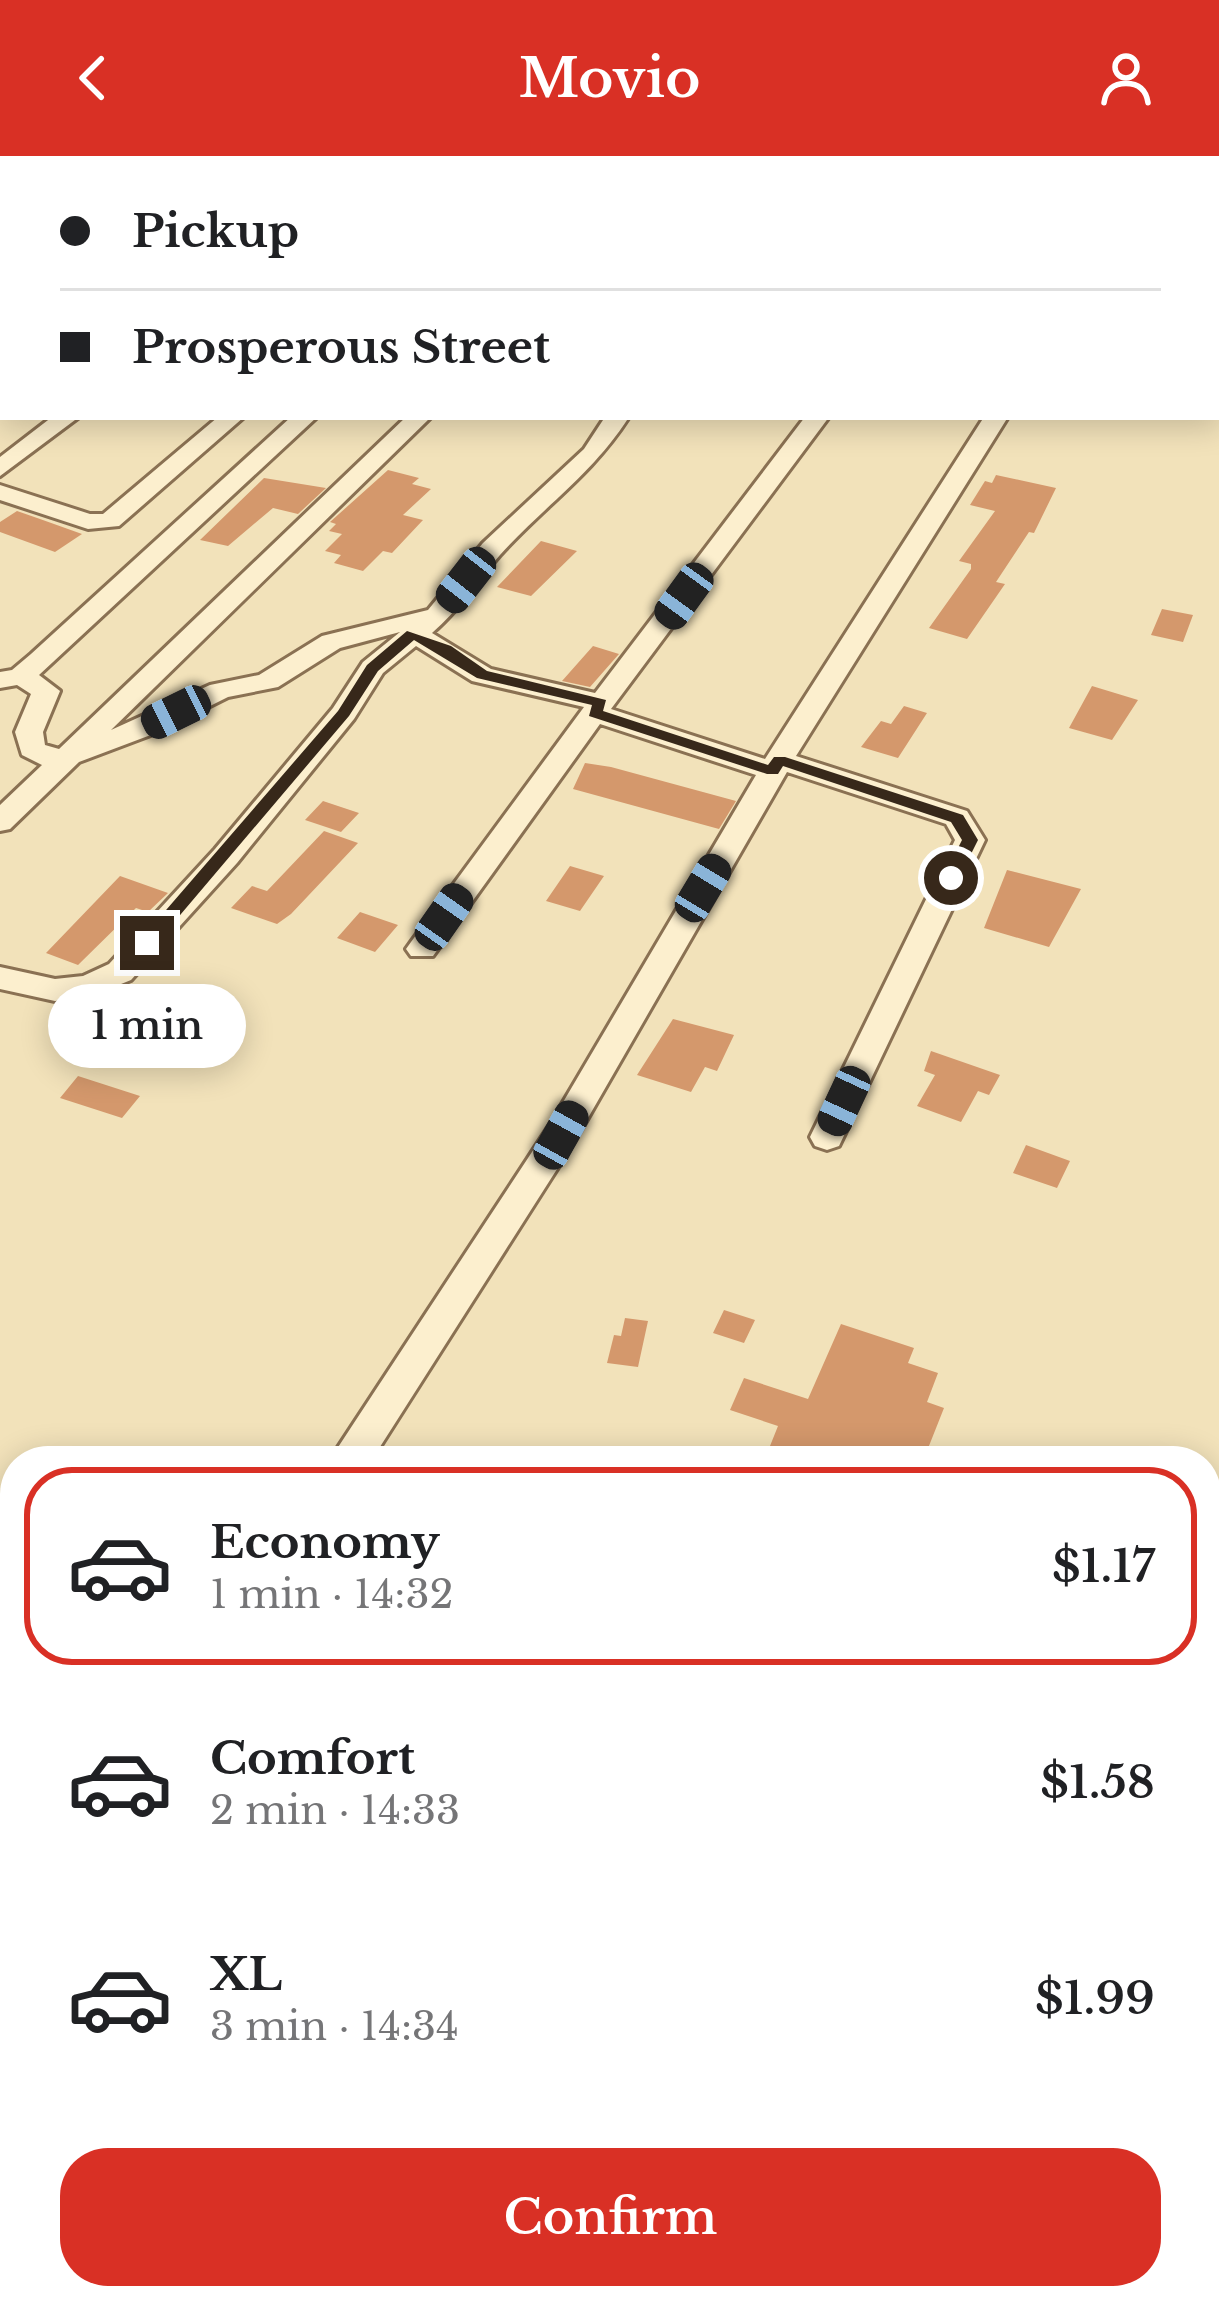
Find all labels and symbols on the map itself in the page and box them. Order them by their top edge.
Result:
car [430,541,502,619]
car [648,556,720,636]
car [136,680,216,744]
car [669,848,737,928]
route start [924,851,978,905]
car [409,877,479,957]
route end [120,916,174,970]
callout: 1 min [48,985,246,1069]
car [812,1061,876,1141]
car [528,1095,594,1175]

